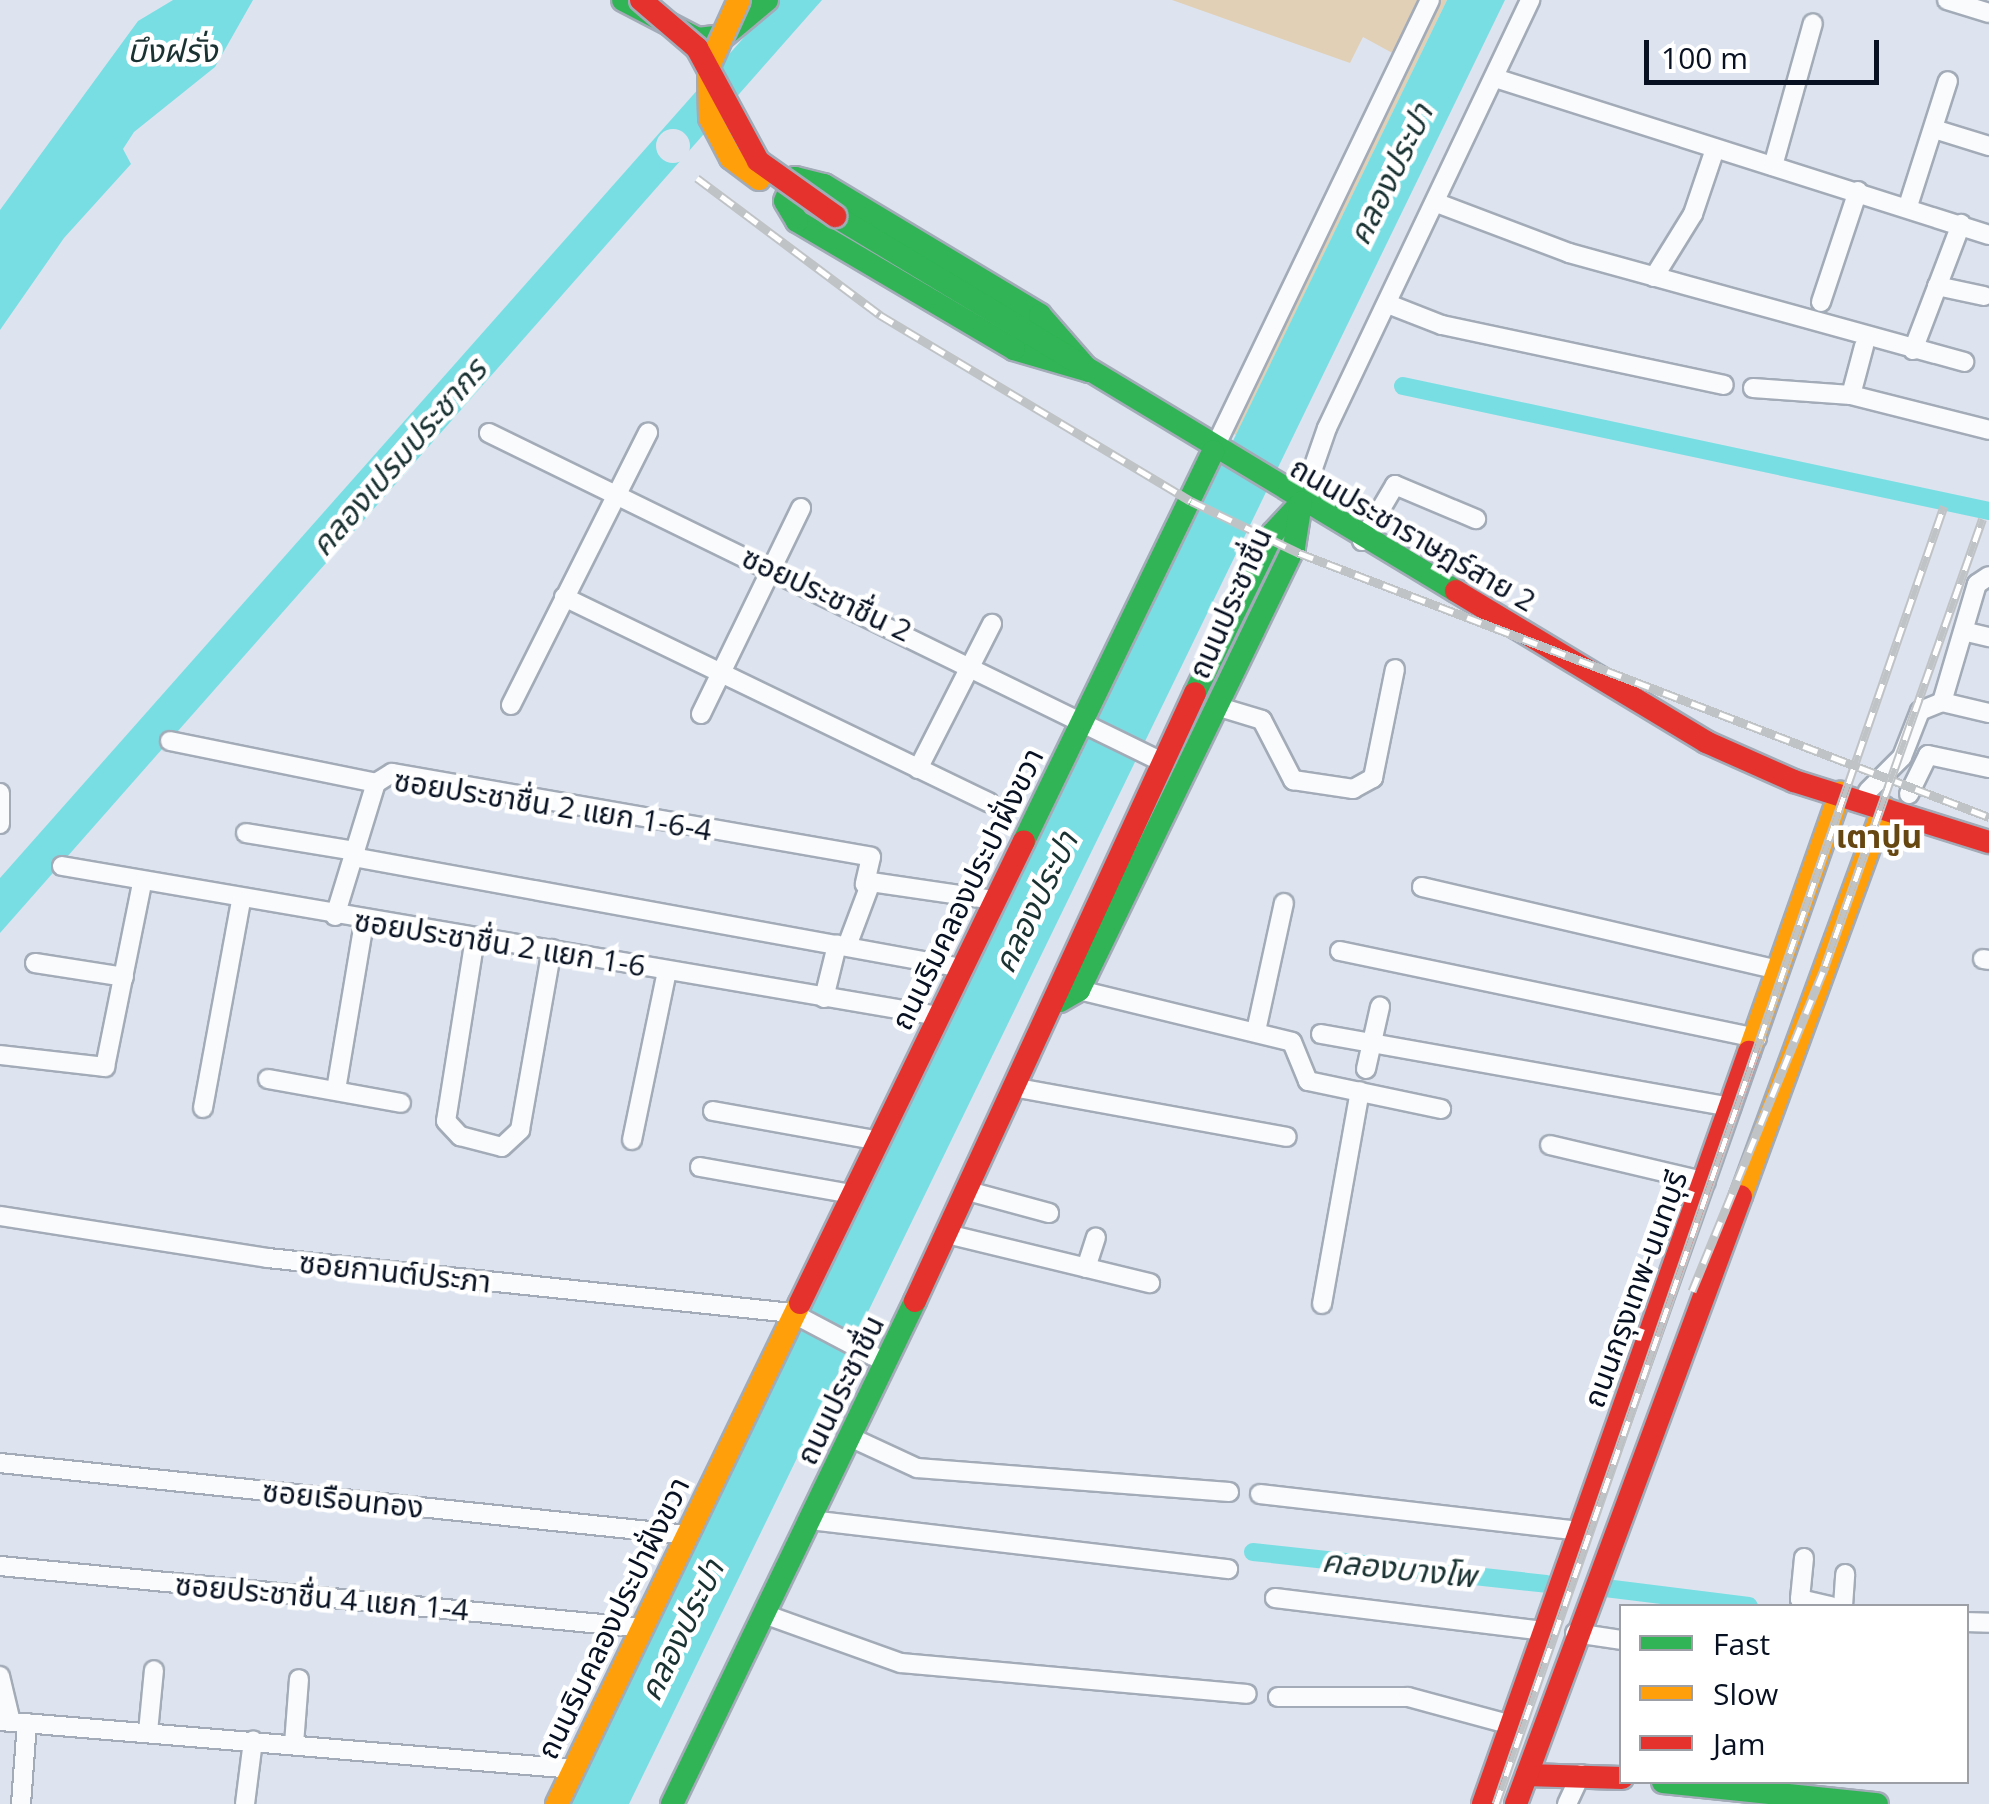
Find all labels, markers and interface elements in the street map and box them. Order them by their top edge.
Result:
scale bar [1649,20,1884,82]
water label: บึงฝรั่ง [127,31,217,69]
text: 100 m [1661,37,1748,78]
water label: คลองประปา [1340,97,1440,251]
water label: คลองเปรมประชากร [302,351,494,563]
street label: ถนนประชาราษฎร์สาย 2 [1284,449,1542,619]
street label: ถนนประชาชื่น [1181,522,1279,684]
street label: ซอยประชาชื่น 2 [736,539,918,649]
street label: ถนนริมคลองประปาฝั่งขวา [883,742,1051,1036]
street label: ซอยประชาชื่น 2 แยก 1-6-4 [391,762,715,848]
district label: เตาปูน [1836,817,1922,855]
water label: คลองประปา [985,825,1085,979]
street label: ซอยประชาชื่น 2 แยก 1-6 [352,902,648,984]
street label: ถนนกรุงเทพ-นนทบุรี [1576,1166,1694,1412]
street label: ซอยกานต์ประภา [297,1244,493,1300]
street label: ถนนประชาชื่น [788,1310,892,1470]
street label: ถนนริมคลองประปาฝั่งขวา [529,1471,697,1765]
street label: ซอยเรือนทอง [261,1473,425,1525]
water label: คลองบางโพ [1320,1541,1478,1595]
water label: คลองประปา [631,1553,731,1707]
street label: ซอยประชาชื่น 4 แยก 1-4 [174,1566,470,1628]
legend [1619,1604,1969,1784]
text: Fast [1713,1623,1770,1664]
text: Slow [1713,1673,1778,1714]
text: Jam [1713,1723,1766,1764]

